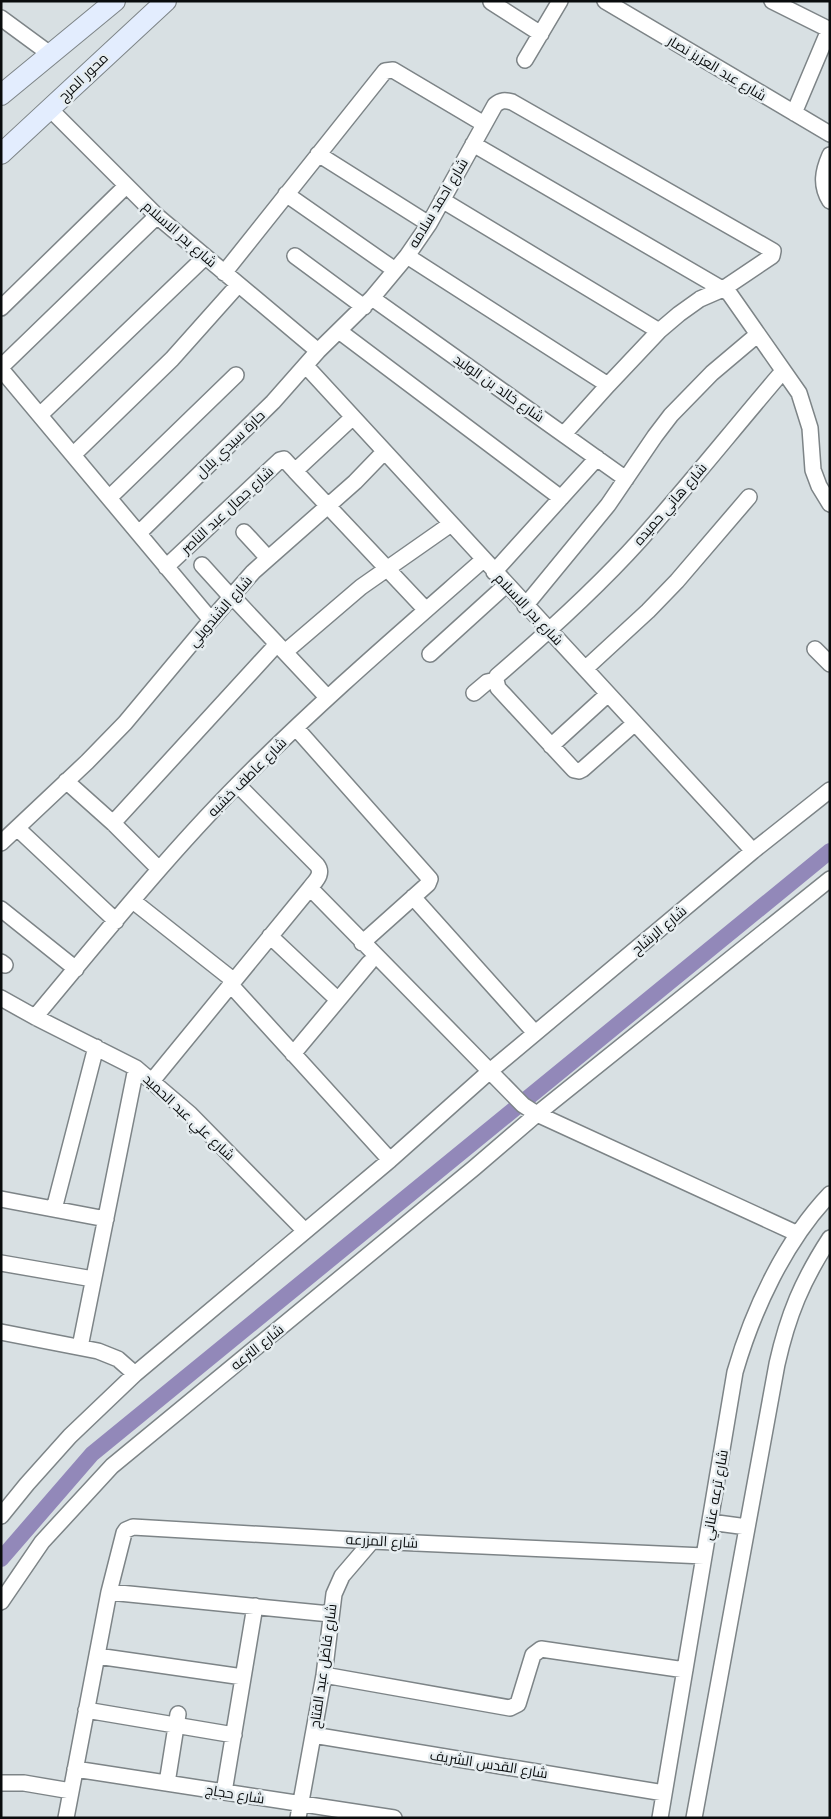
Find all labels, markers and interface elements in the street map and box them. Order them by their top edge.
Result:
street label: شارع عبد العزيز نصار [664,32,769,105]
street label: محور المرج [55,50,112,105]
street label: شارع احمد سلامه [405,155,472,251]
street label: شارع بدر الاسلام [139,198,220,272]
street label: شارع خالد بن الوليد [450,351,547,426]
street label: حارة سيدي بلال [192,407,271,484]
street label: شارع هاني حميده [630,460,713,551]
street label: شارع جمال عبد الناصر [177,463,277,558]
street label: شارع بدر الاسلام [490,570,566,650]
street label: شارع الشندويلي [185,572,258,652]
street label: شارع عاطف خشبه [204,734,290,820]
street label: شارع الرشاح [628,902,690,958]
street label: شارع علي عبد الحميد [137,1071,238,1166]
street label: شارع الترعه [227,1321,287,1374]
street label: شارع ترعه عناني [699,1448,735,1542]
street label: شارع المزرعه [345,1531,419,1552]
street label: شارع فاضل عبد الفتاح [306,1603,341,1729]
street label: شارع القدس الشريف [429,1747,549,1782]
street label: شارع حجاج [204,1781,266,1808]

